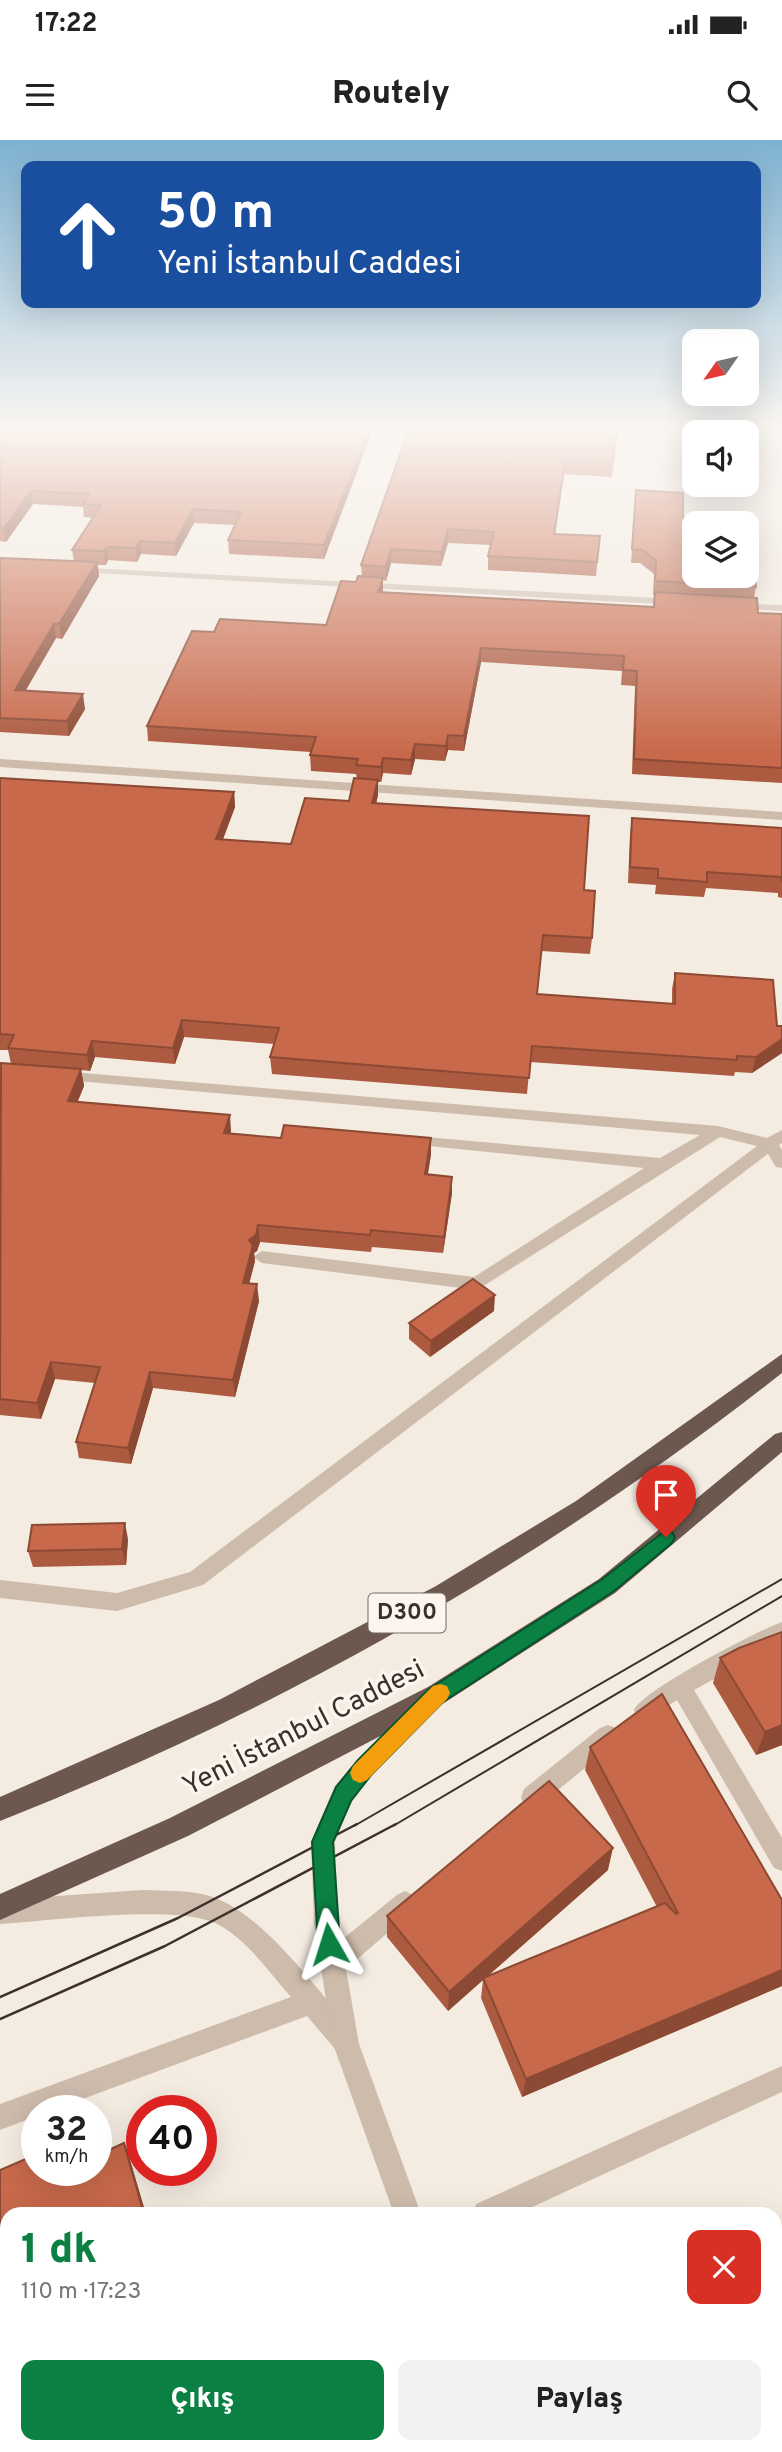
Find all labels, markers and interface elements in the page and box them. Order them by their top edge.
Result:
text: 17:22 [35,8,97,41]
text: Routely [332,75,450,115]
icon: menu [21,76,59,114]
icon: search [723,76,761,114]
text: 50 m [157,184,274,246]
icon: ahead [42,189,133,280]
text: Yeni İstanbul Caddesi [157,245,462,285]
north arrow [682,329,760,406]
map controls [682,329,759,588]
button: sound [682,420,759,497]
button: layers [682,511,759,588]
pin [636,1465,696,1537]
icon: arrive [647,1476,685,1514]
road number: D300 [368,1594,446,1632]
street label: Yeni İstanbul Caddesi [177,1652,431,1806]
position arrow [292,1907,366,1981]
speed limit sign: 40 [126,2095,217,2186]
text: 32 [46,2109,87,2153]
text: km/h [45,2146,88,2169]
text: 1 dk [21,2225,97,2278]
button: close [687,2230,761,2304]
text: 110 m · 17:23 [21,2278,141,2307]
button: Çıkış [21,2360,384,2440]
button: Paylaş [398,2360,761,2440]

